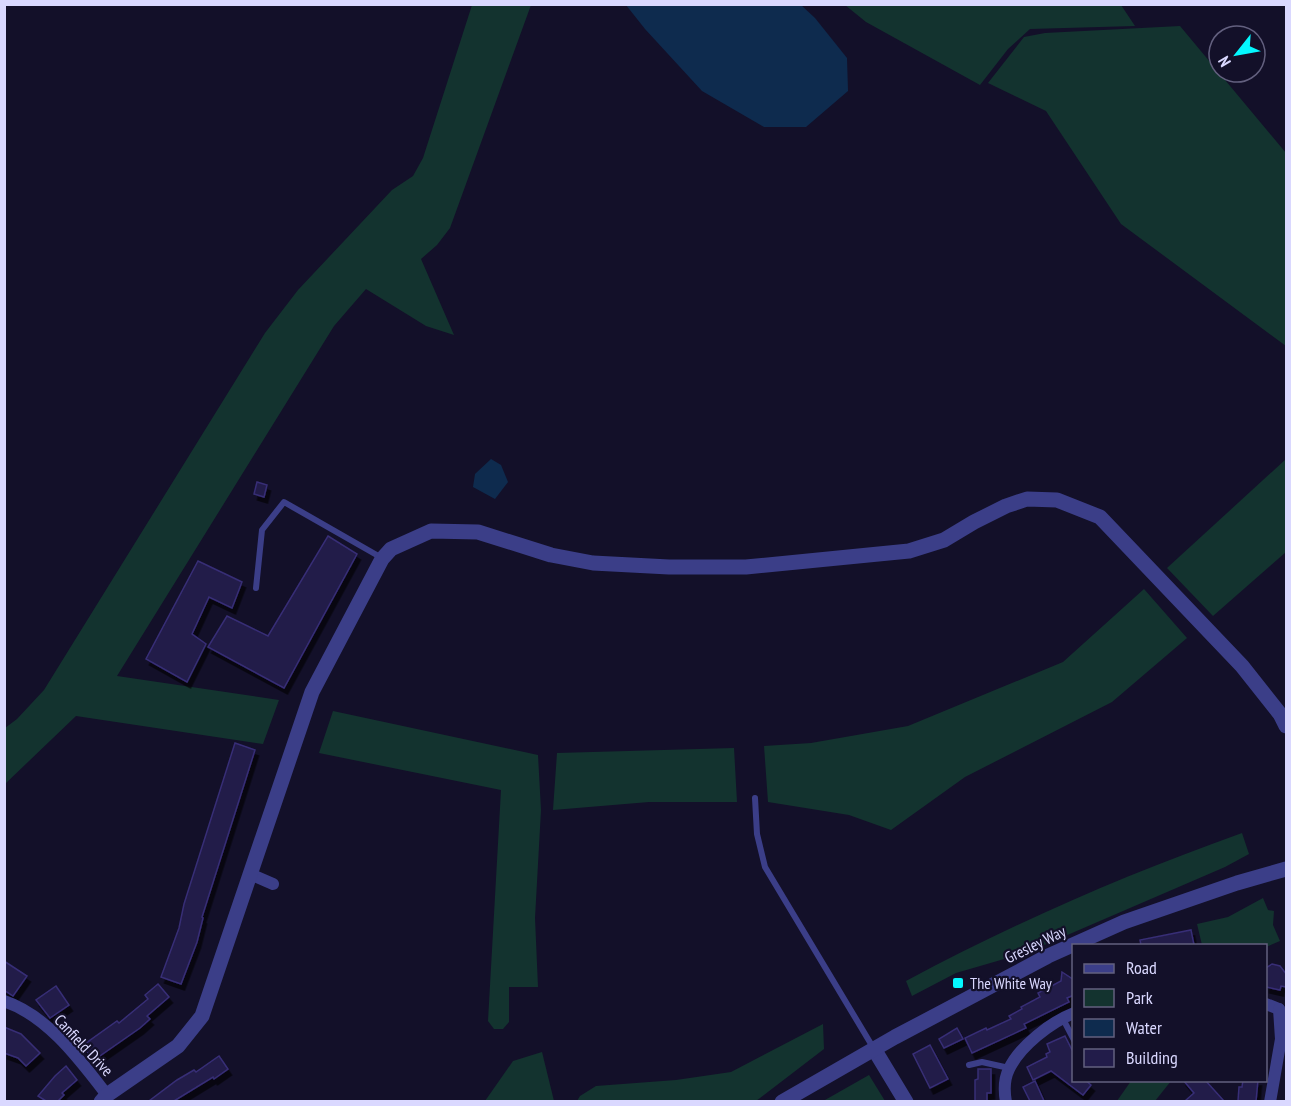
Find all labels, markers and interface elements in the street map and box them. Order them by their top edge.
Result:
north arrow [1207,24,1267,84]
text: N [1213,53,1235,71]
street label: Gresley Way [1001,921,1069,967]
legend [1072,944,1267,1082]
text: Road [1126,956,1157,979]
place label: The White Way [970,973,1052,993]
marker: The White Way [951,976,965,990]
text: Park [1126,986,1153,1009]
street label: Canfield Drive [50,1010,118,1080]
text: Water [1126,1016,1162,1039]
text: Building [1126,1046,1178,1069]

